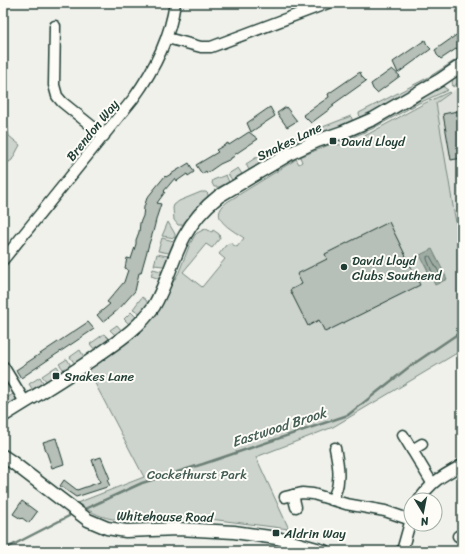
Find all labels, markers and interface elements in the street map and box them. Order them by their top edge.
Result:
street label: Brendon Way [60,94,125,166]
street label: Snakes Lane [253,116,326,167]
place label: David Lloyd [341,130,406,153]
marker: David Lloyd [328,136,338,146]
place label: David Lloyd Clubs Southend [352,249,442,287]
marker: David Lloyd Clubs Southend [339,262,349,272]
place label: Snakes Lane [64,365,135,388]
marker: Snakes Lane [51,371,61,381]
water label: Eastwood Brook [229,400,331,455]
park label: Cockethurst Park [147,463,247,486]
north arrow [403,492,443,532]
street label: Whitehouse Road [116,504,215,529]
text: N [419,511,431,531]
place label: Aldrin Way [283,522,346,545]
marker: Aldrin Way [271,528,281,538]

